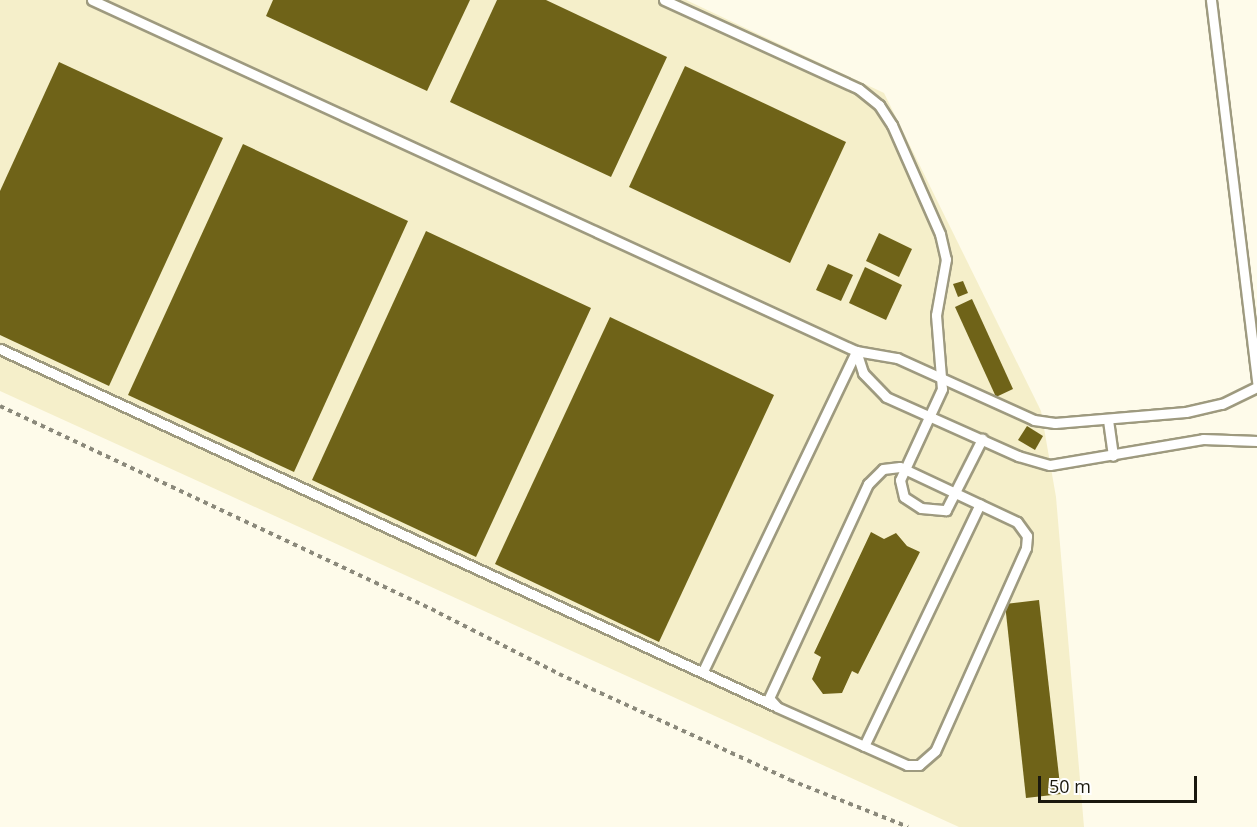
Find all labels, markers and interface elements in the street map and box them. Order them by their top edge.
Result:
scale bar [1041,764,1200,802]
text: 50 m [1049,774,1091,798]

